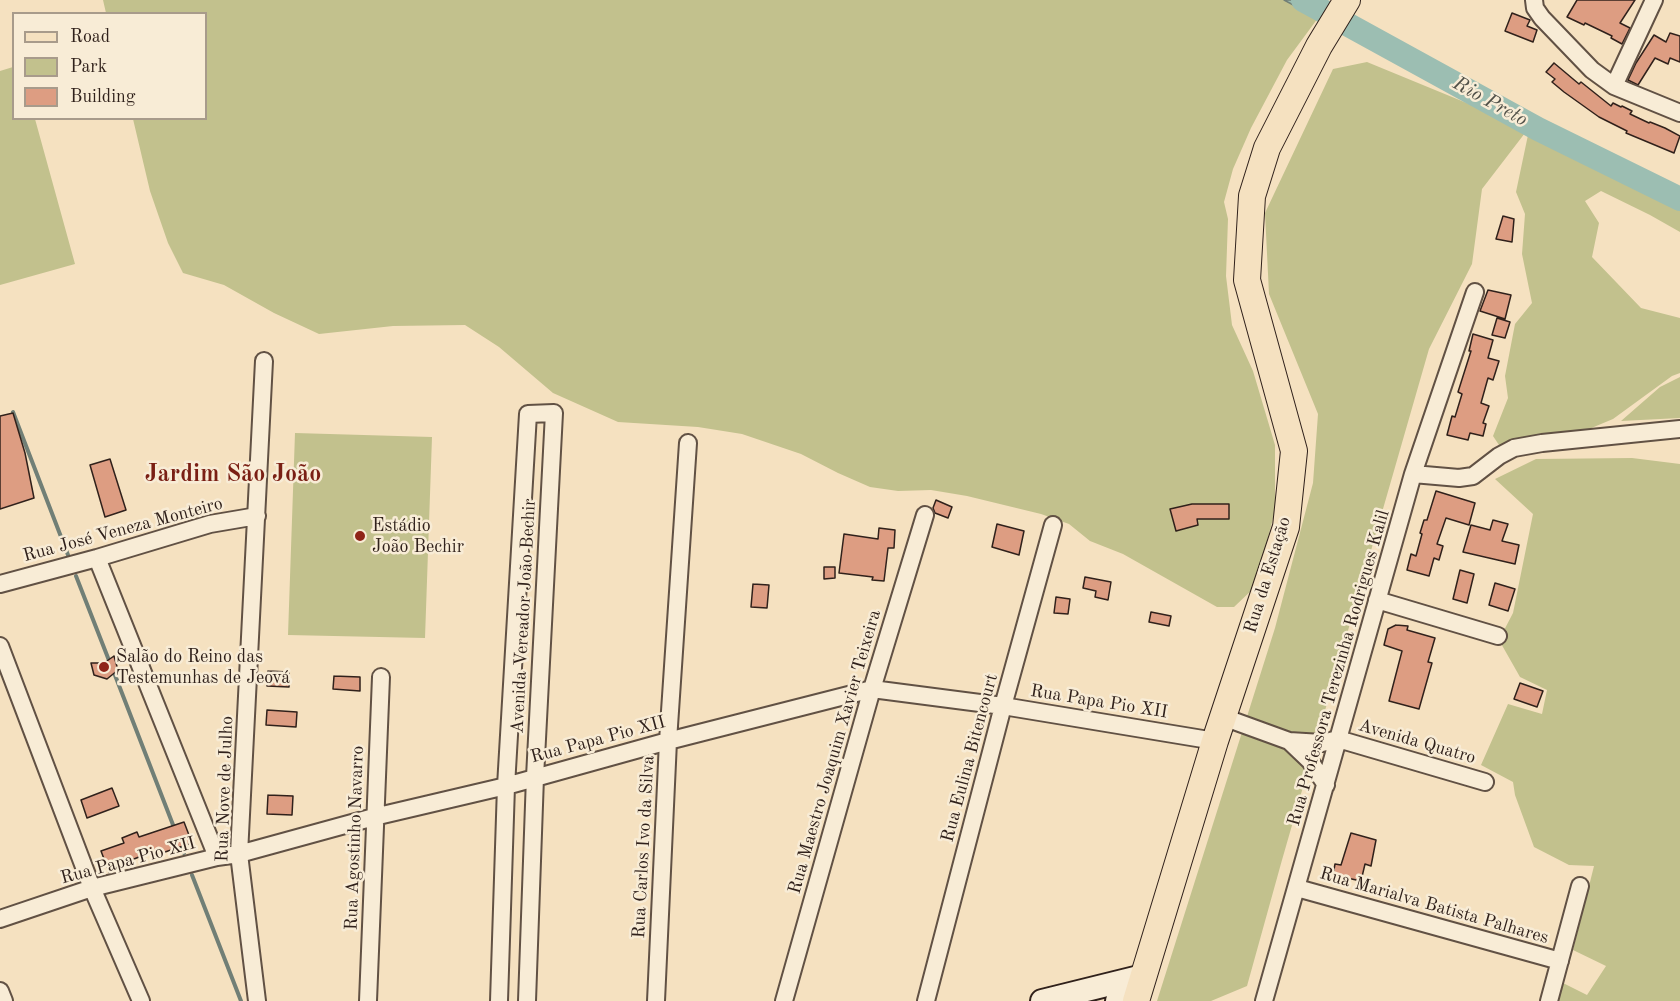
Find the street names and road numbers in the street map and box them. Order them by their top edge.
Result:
street label: Rua José Veneza Monteiro [21,493,225,567]
street label: Avenida Vereador João Bechir [507,498,541,734]
street label: Rua Professora Terezinha Rodrigues Kalil [1283,507,1395,829]
street label: Rua da Estação [1240,514,1296,636]
street label: Rua Maestro Joaquim Xavier Teixeira [784,607,886,897]
street label: Rua Eulina Bitencourt [937,671,1003,845]
street label: Rua Papa Pio XII [1029,680,1169,724]
street label: Rua Papa Pio XII [528,712,668,768]
street label: Avenida Quatro [1356,715,1478,769]
street label: Rua Nove de Julho [212,716,238,862]
street label: Rua Agostinho Navarro [341,745,369,931]
street label: Rua Carlos Ivo da Silva [628,755,660,939]
street label: Rua Papa Pio XII [58,833,198,889]
street label: Rua Marialva Batista Palhares [1317,863,1551,949]

